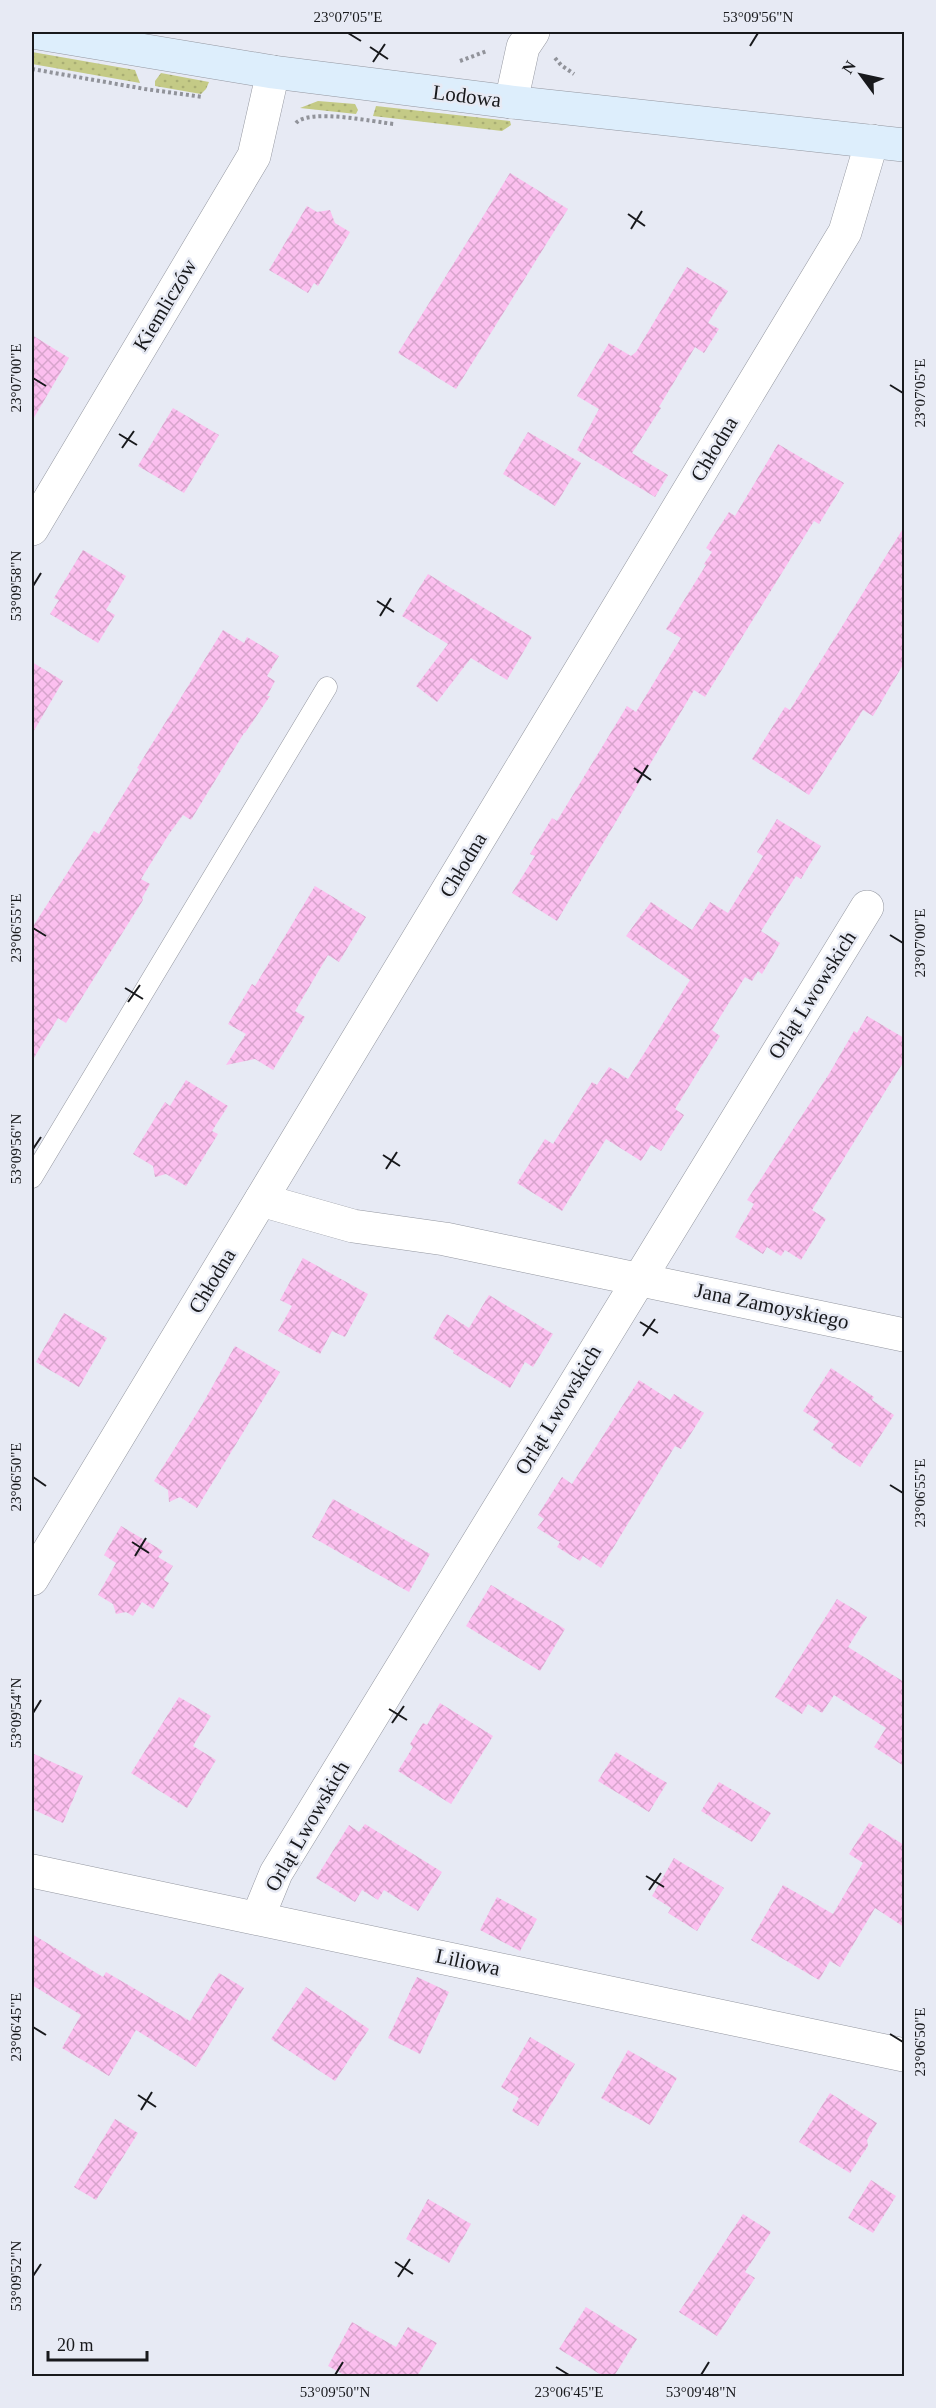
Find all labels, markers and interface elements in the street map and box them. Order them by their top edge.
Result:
text: 23°07'05"E [314,9,383,25]
text: 53°09'56"N [723,9,793,25]
north arrow [831,45,891,105]
text: N [839,57,859,77]
street label: Lodowa [431,80,503,112]
street label: Kiemliczów [128,254,202,355]
text: 23°07'00"E [8,344,24,413]
text: 23°07'05"E [912,359,928,428]
street label: Chłodna [685,412,743,486]
text: 53°09'58"N [8,551,24,621]
street label: Chłodna [434,828,492,902]
text: 23°06'55"E [8,894,24,963]
text: 23°07'00"E [912,909,928,978]
street label: Orląt Lwowskich [763,926,861,1063]
text: 53°09'56"N [8,1114,24,1184]
street label: Chłodna [183,1244,241,1318]
street label: Jana Zamoyskiego [693,1278,851,1334]
street label: Orląt Lwowskich [510,1341,606,1479]
text: 23°06'50"E [8,1443,24,1512]
text: 23°06'55"E [912,1459,928,1528]
text: 53°09'54"N [8,1678,24,1748]
street label: Orląt Lwowskich [260,1756,354,1895]
street label: Liliowa [434,1943,503,1981]
text: 23°06'45"E [8,1993,24,2062]
text: 23°06'50"E [912,2008,928,2077]
text: 53°09'52"N [8,2241,24,2311]
scale bar [48,2324,147,2362]
text: 20 m [57,2335,94,2355]
text: 53°09'50"N [300,2384,370,2400]
text: 23°06'45"E [535,2384,604,2400]
text: 53°09'48"N [666,2384,736,2400]

